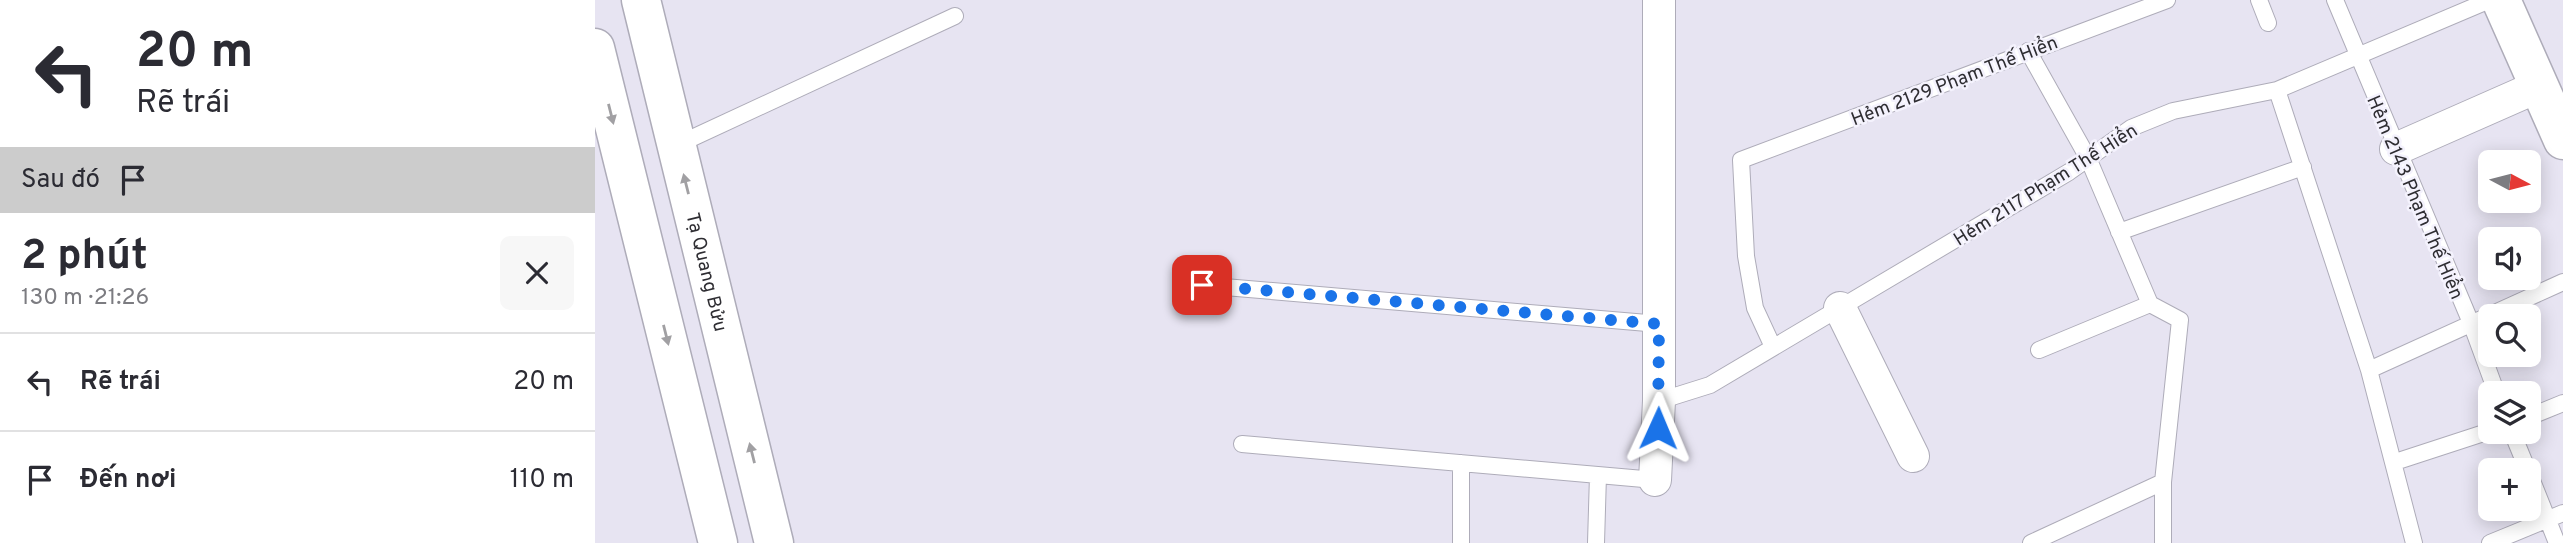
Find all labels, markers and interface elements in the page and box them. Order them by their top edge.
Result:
text: 20 m [136,23,253,85]
icon: left [21,28,112,119]
street label: Hẻm 2129 Phạm Thế Hiển [1847,29,2061,132]
text: Rẽ trái [136,84,230,124]
street label: Hẻm 2143 Phạm Thế Hiển [2360,91,2471,303]
one-way arrow [606,103,617,125]
street label: Hẻm 2117 Phạm Thế Hiển [1948,117,2143,252]
north arrow [2478,150,2541,214]
map controls [2478,150,2541,521]
icon: arrive [114,161,152,199]
text: Sau đó [21,164,100,197]
one-way arrow [680,173,691,195]
street label: Tạ Quang Bửu [680,211,732,334]
button: sound [2478,227,2541,290]
text: 2 phút [21,231,148,284]
button: close [500,236,574,310]
pin [1172,255,1232,315]
icon: arrive [1183,266,1221,304]
text: 130 m · 21:26 [21,284,149,313]
button: search [2478,304,2541,367]
one-way arrow [661,324,672,346]
icon: left [21,363,59,401]
text: Rẽ trái [80,366,161,399]
text: 20 m [513,366,574,399]
button: layers [2478,381,2541,444]
position arrow [1621,391,1695,465]
one-way arrow [746,442,757,464]
button: + [2478,458,2541,521]
icon: arrive [21,461,59,499]
text: Đến nơi [80,464,176,497]
text: 110 m [510,464,574,497]

